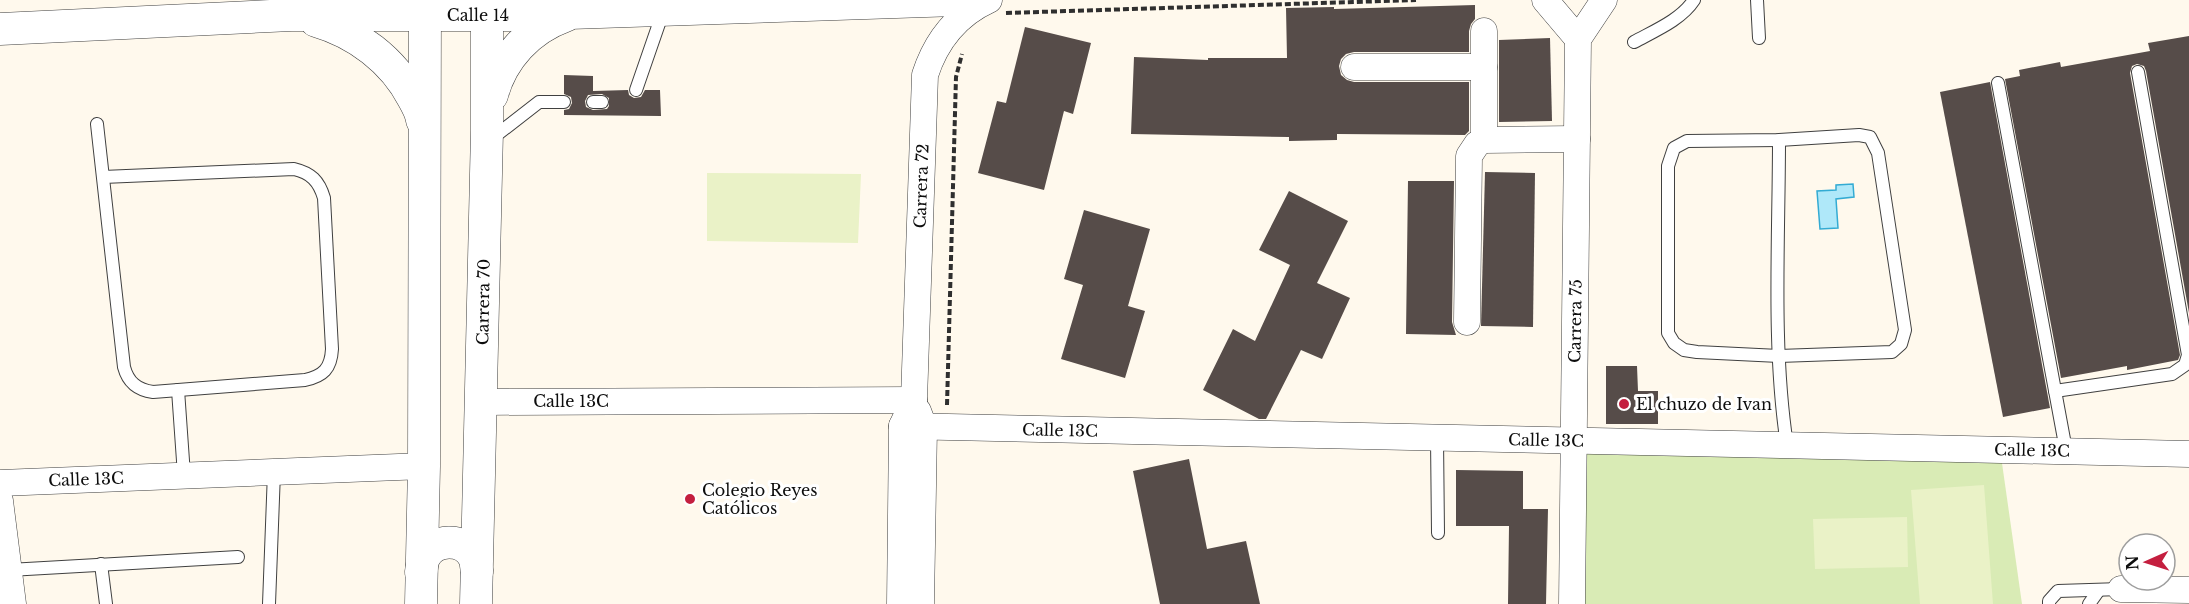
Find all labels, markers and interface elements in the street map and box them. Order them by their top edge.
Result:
street label: Calle 14 [447,5,509,25]
street label: Carrera 72 [910,143,932,229]
street label: Carrera 70 [472,259,494,345]
street label: Carrera 75 [1564,279,1586,363]
street label: Calle 13C [533,391,609,411]
place label: El chuzo de Ivan [1636,394,1772,414]
marker: El chuzo de Ivan [1617,397,1631,411]
street label: Calle 13C [1022,419,1098,441]
street label: Calle 13C [1508,429,1584,451]
street label: Calle 13C [1994,439,2070,461]
street label: Calle 13C [48,468,124,490]
place label: Colegio Reyes Católicos [702,480,818,518]
marker: Colegio Reyes Católicos [683,492,697,506]
north arrow [2117,532,2177,592]
text: N [2122,555,2142,571]

